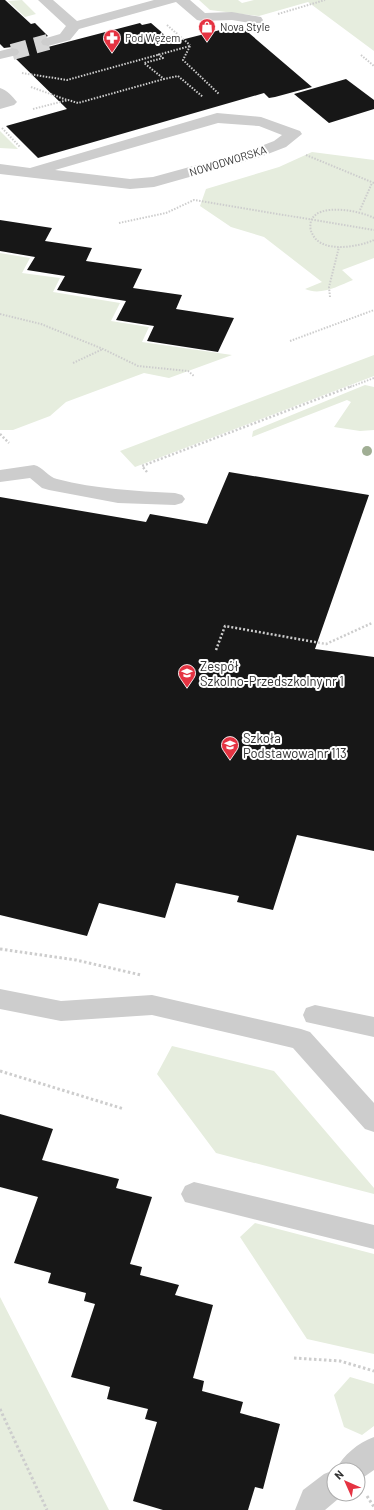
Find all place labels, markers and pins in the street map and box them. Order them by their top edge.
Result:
shop icon: Nova Style [197,17,217,42]
place label: Nova Style [220,20,270,33]
pharmacy icon: Pod Wężem [102,28,122,53]
place label: Pod Wężem [125,31,180,44]
place label: Zespół Szkolno-Przedszkolny nr 1 [200,658,344,689]
school or university icon: Zespół Szkolno-Przedszkolny nr 1 [177,663,197,688]
place label: Szkoła Podstawowa nr 113 [243,730,347,761]
school or university icon: Szkoła Podstawowa nr 113 [220,735,240,760]

